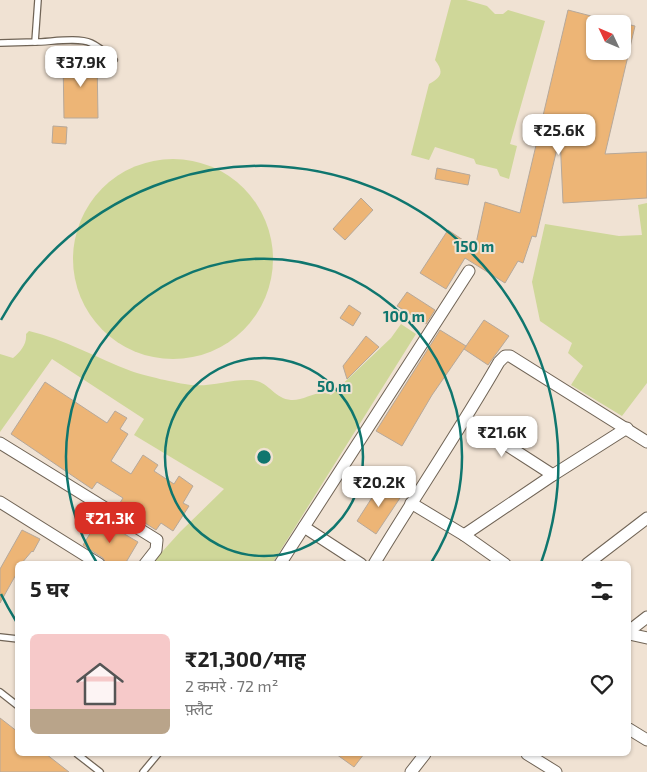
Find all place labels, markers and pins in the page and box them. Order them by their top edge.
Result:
pin: ₹37.9K [40,46,122,88]
pin: ₹25.6K [518,114,600,156]
pin: ₹21.6K [461,416,543,458]
centre of rings [255,448,273,466]
pin: ₹20.2K [338,466,420,508]
pin: ₹21.3K [69,502,151,544]

